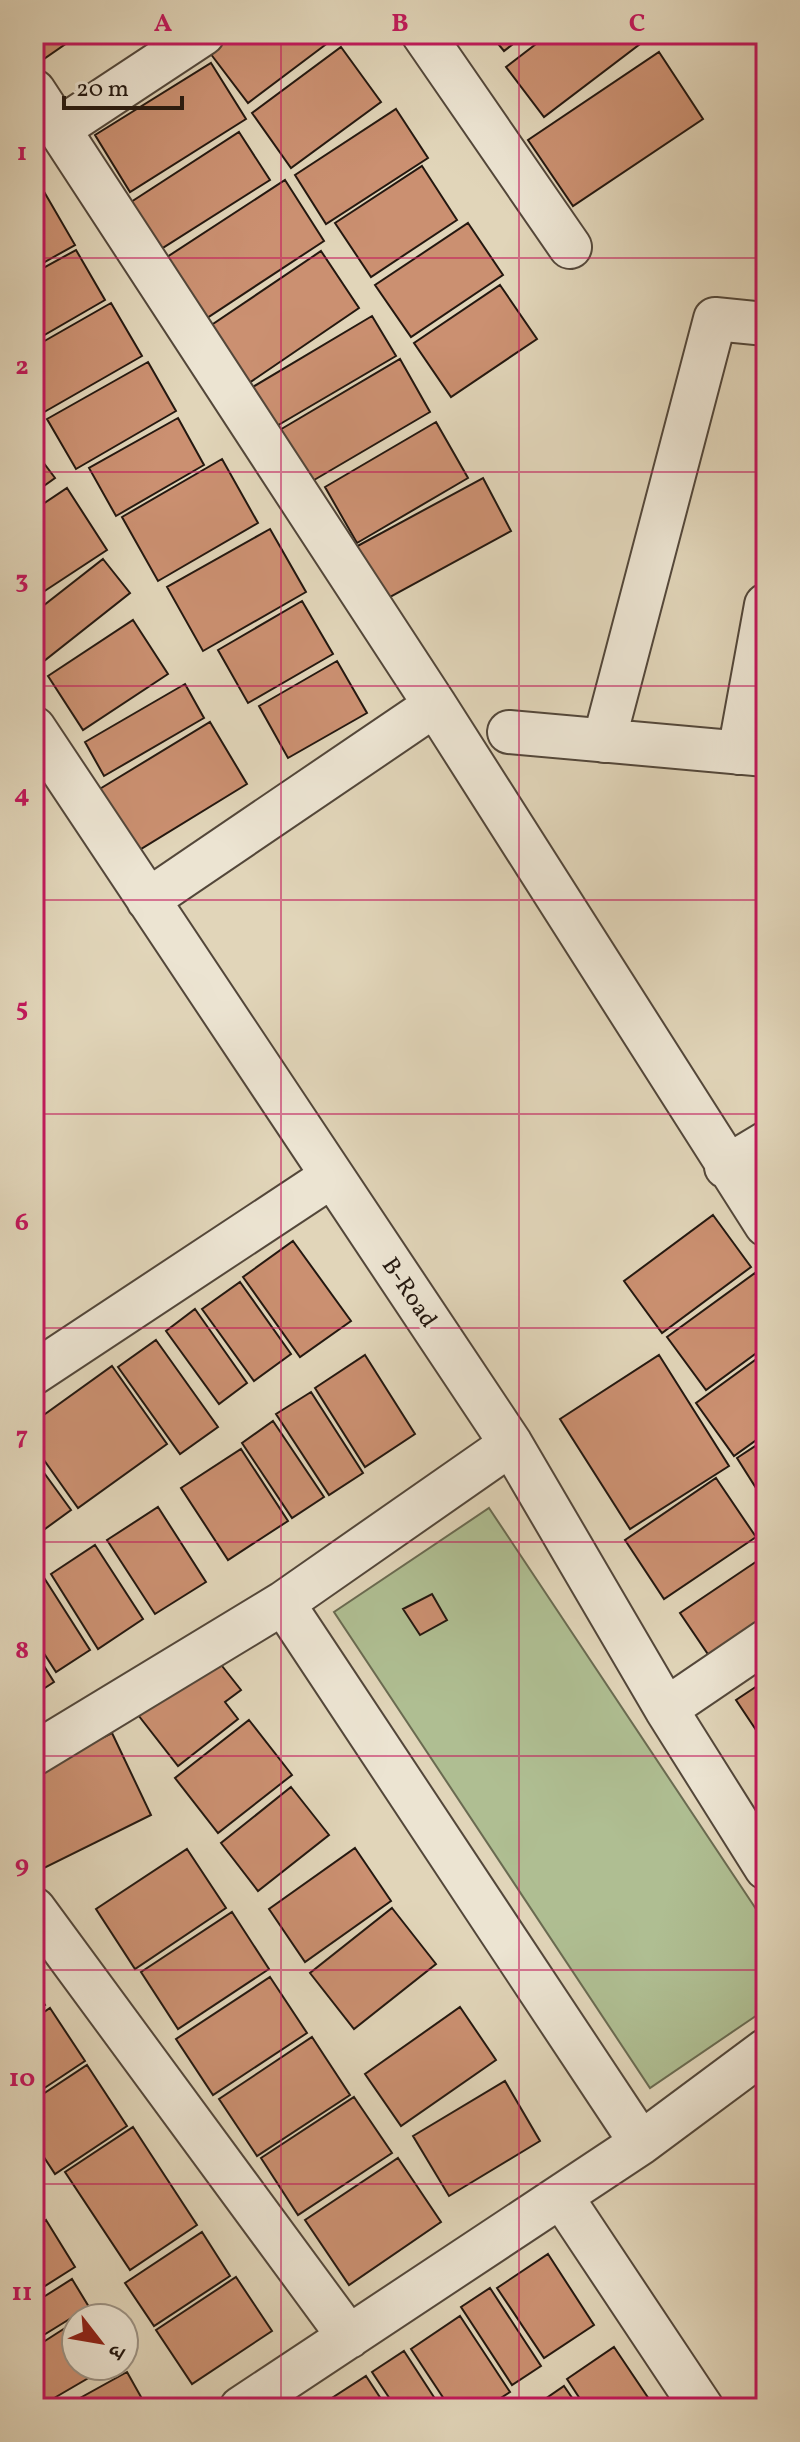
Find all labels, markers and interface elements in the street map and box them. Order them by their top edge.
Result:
text: A [154,6,173,42]
text: B [391,6,409,42]
text: C [629,6,645,42]
scale bar [64,60,182,110]
text: 20 m [76,73,129,107]
text: 1 [17,135,27,171]
text: 2 [15,349,29,385]
text: 3 [15,563,29,599]
text: 4 [14,777,30,813]
text: 5 [16,991,28,1027]
text: 6 [15,1205,29,1241]
street label: B-Road [372,1251,444,1335]
text: 7 [16,1419,28,1455]
text: 8 [15,1633,29,1669]
text: 9 [15,1847,29,1883]
text: 10 [9,2061,35,2097]
text: 11 [12,2275,32,2311]
north arrow [60,2302,140,2382]
text: उ [98,2337,132,2365]

